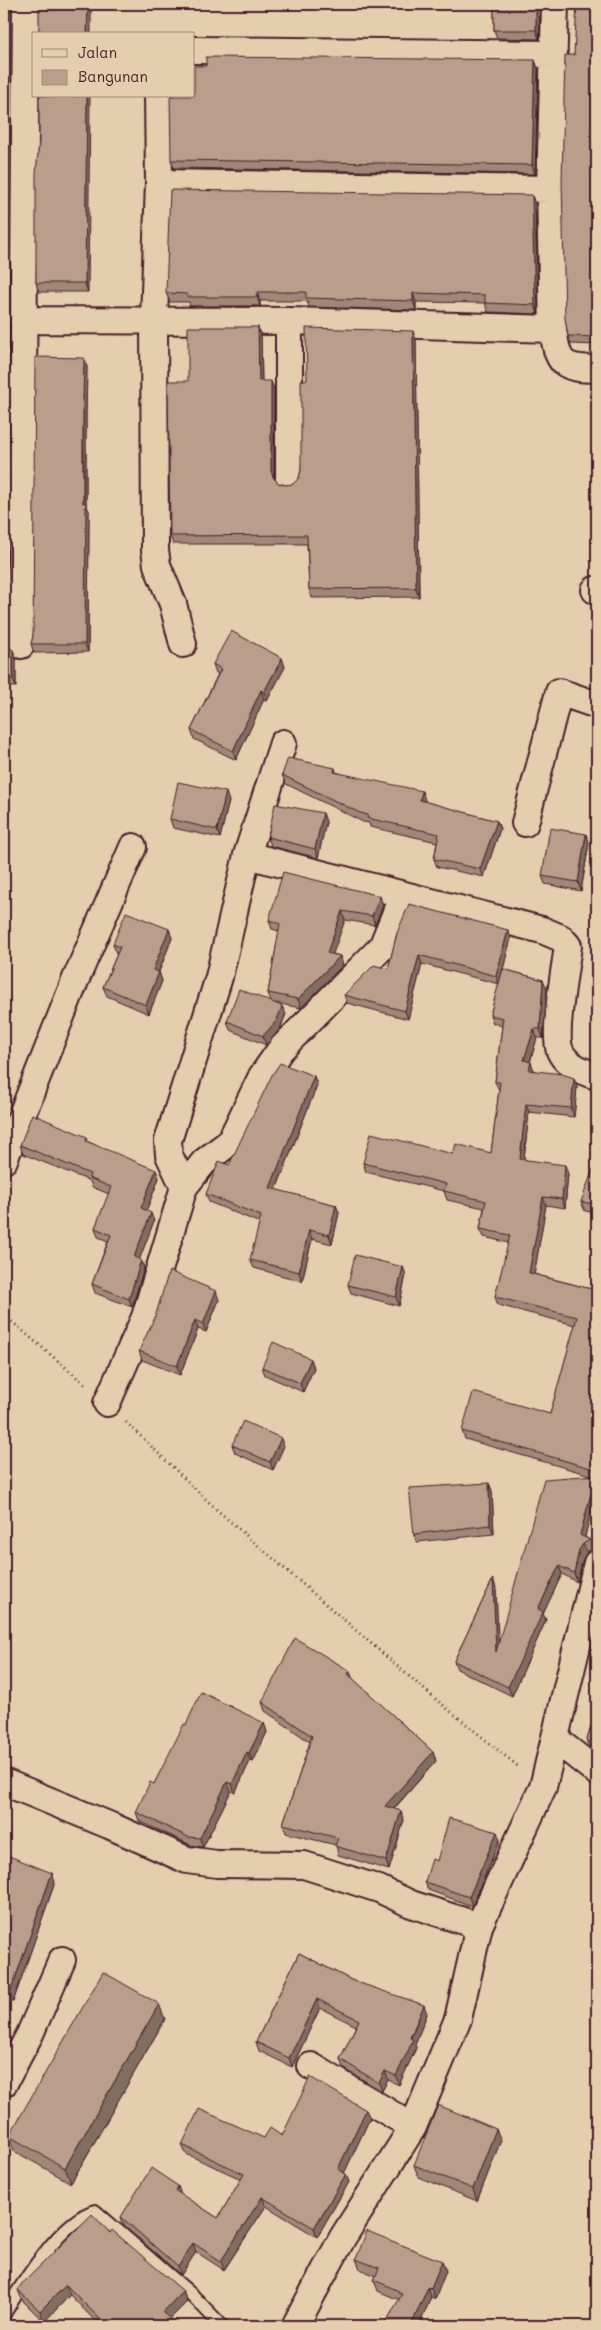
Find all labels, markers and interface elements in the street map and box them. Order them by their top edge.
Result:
legend [32,32,195,98]
text: Jalan [78,42,117,62]
text: Bangunan [78,66,148,86]

